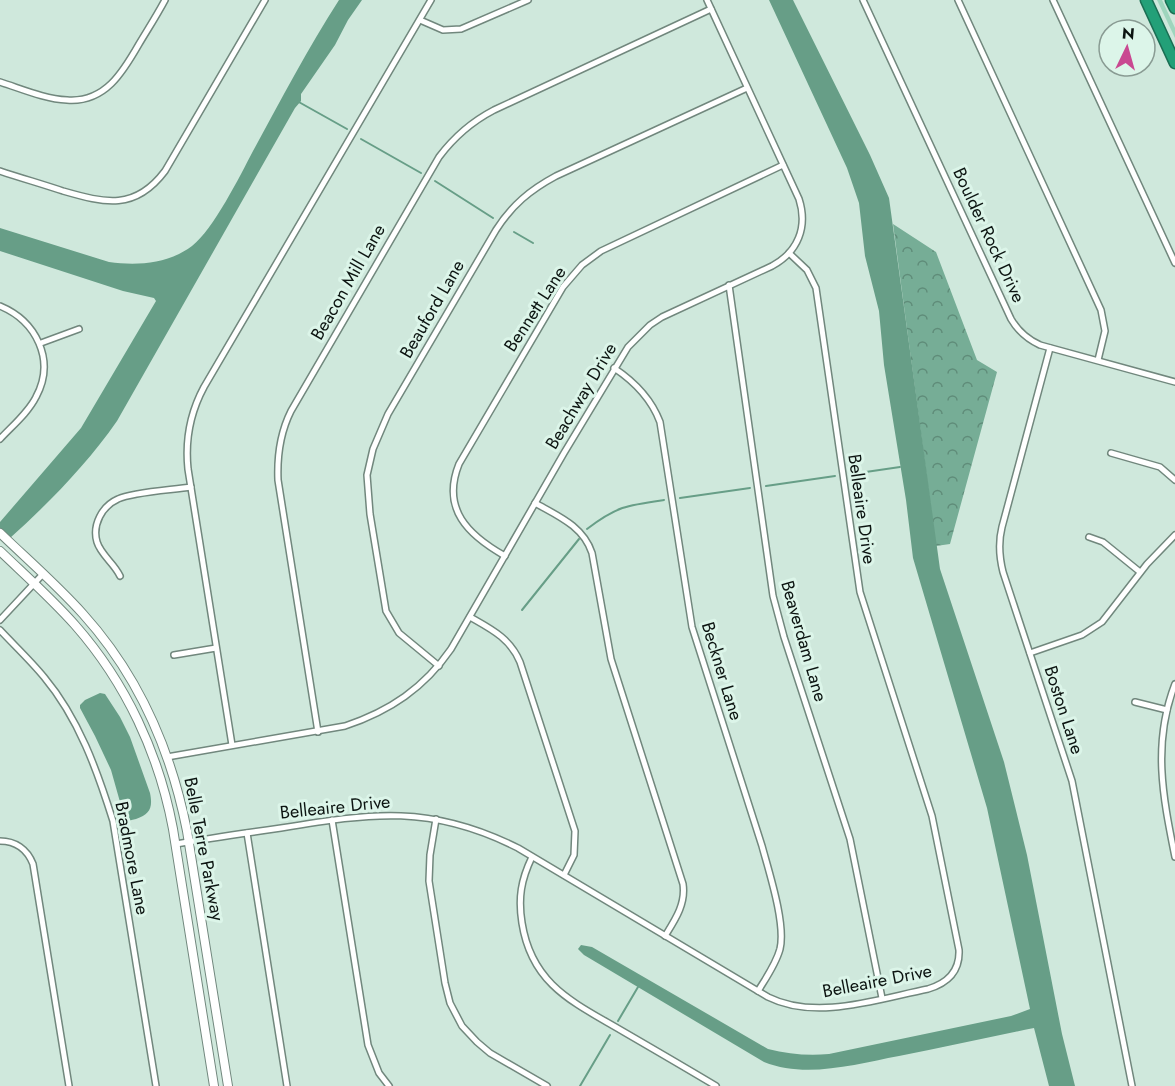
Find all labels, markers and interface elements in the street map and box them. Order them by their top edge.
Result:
north arrow [1097,18,1157,78]
text: N [1121,22,1136,46]
street label: Boulder Rock Drive [946,163,1032,307]
street label: Beacon Mill Lane [304,219,392,345]
street label: Beauford Lane [393,255,471,363]
street label: Bennett Lane [498,261,572,357]
street label: Beachway Drive [539,338,623,454]
street label: Belleaire Drive [841,452,883,566]
street label: Beaverdam Lane [774,577,834,705]
street label: Beckner Lane [695,619,749,723]
street label: Boston Lane [1037,662,1091,758]
street label: Belle Terre Parkway [177,775,231,923]
street label: Belleaire Drive [279,788,391,826]
street label: Bradmore Lane [108,799,156,917]
street label: Belleaire Drive [820,958,934,1004]

